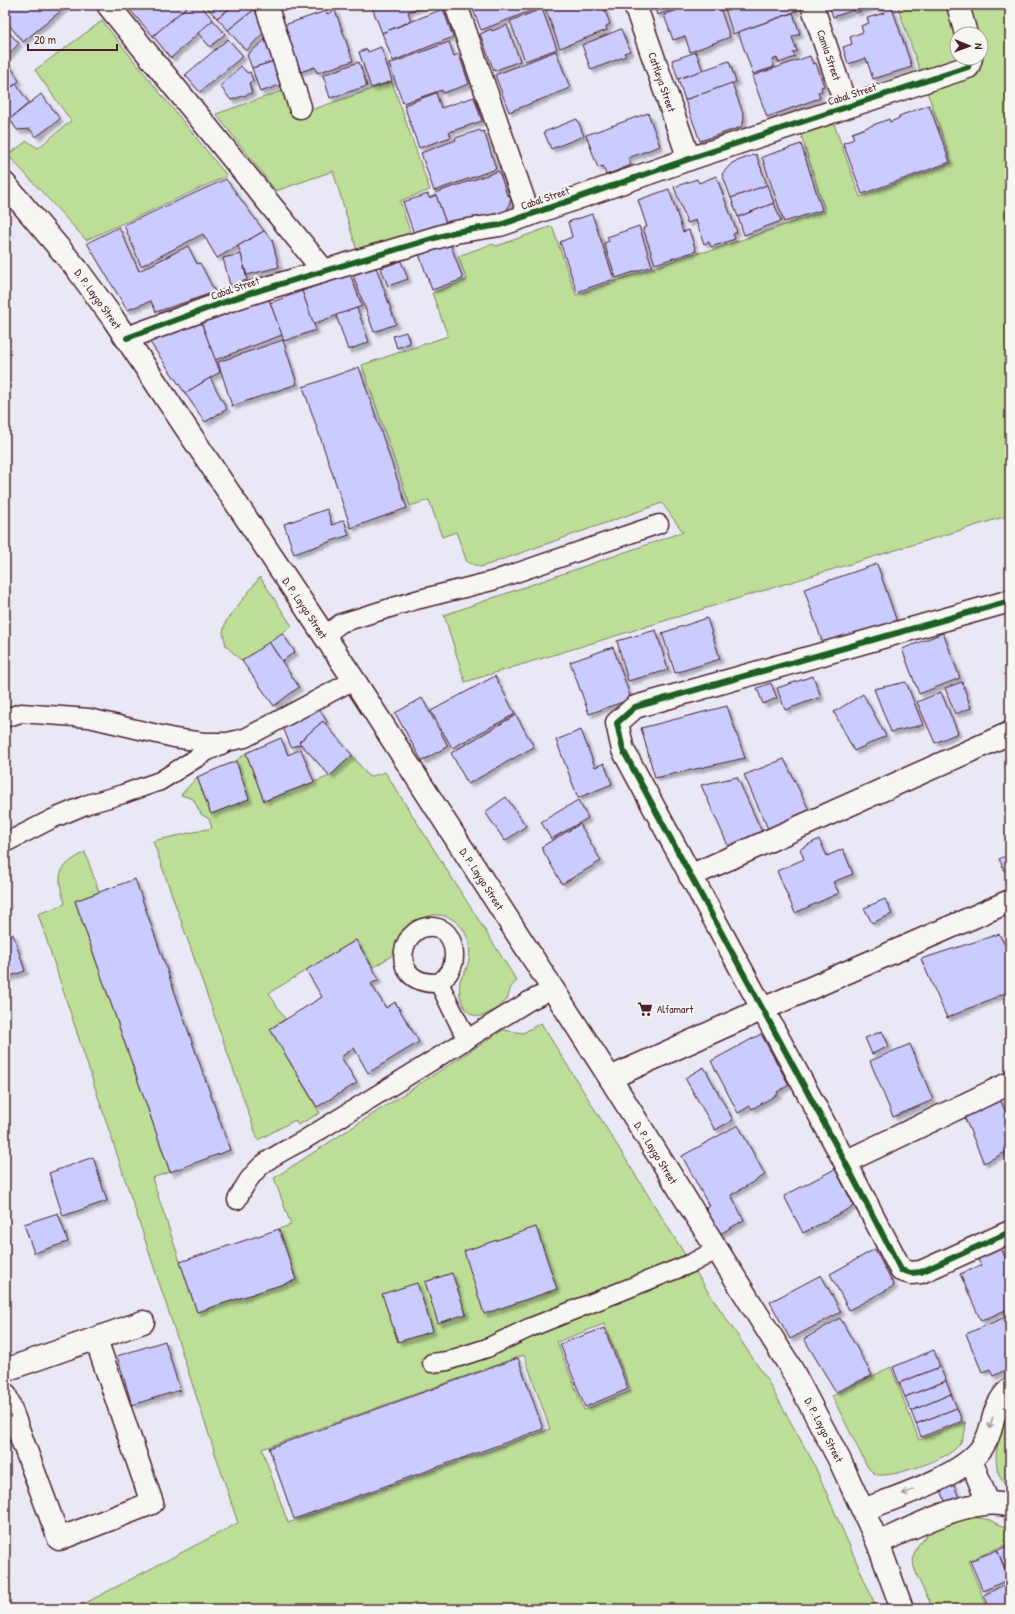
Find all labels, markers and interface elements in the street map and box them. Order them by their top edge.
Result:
scale bar [28,26,117,52]
north arrow [949,26,989,66]
street label: Camia Street [814,28,844,82]
text: 20 m [34,31,56,48]
text: N [972,43,986,49]
street label: Cattleya Street [645,50,679,114]
street label: Cabal Street [826,80,878,108]
street label: Cabal Street [519,183,571,213]
street label: D. P. Laygo Street [72,266,125,332]
street label: Cabal Street [209,273,261,303]
street label: D. P. Laygo Street [279,575,331,641]
street label: D. P. Laygo Street [457,845,507,913]
supermarket icon: Alfamart [636,1000,654,1018]
place label: Alfamart [657,1002,694,1016]
street label: D. P. Laygo Street [631,1119,681,1187]
street label: D. P. Laygo Street [802,1395,846,1465]
one-way arrow [987,1416,994,1429]
one-way arrow [902,1489,914,1496]

